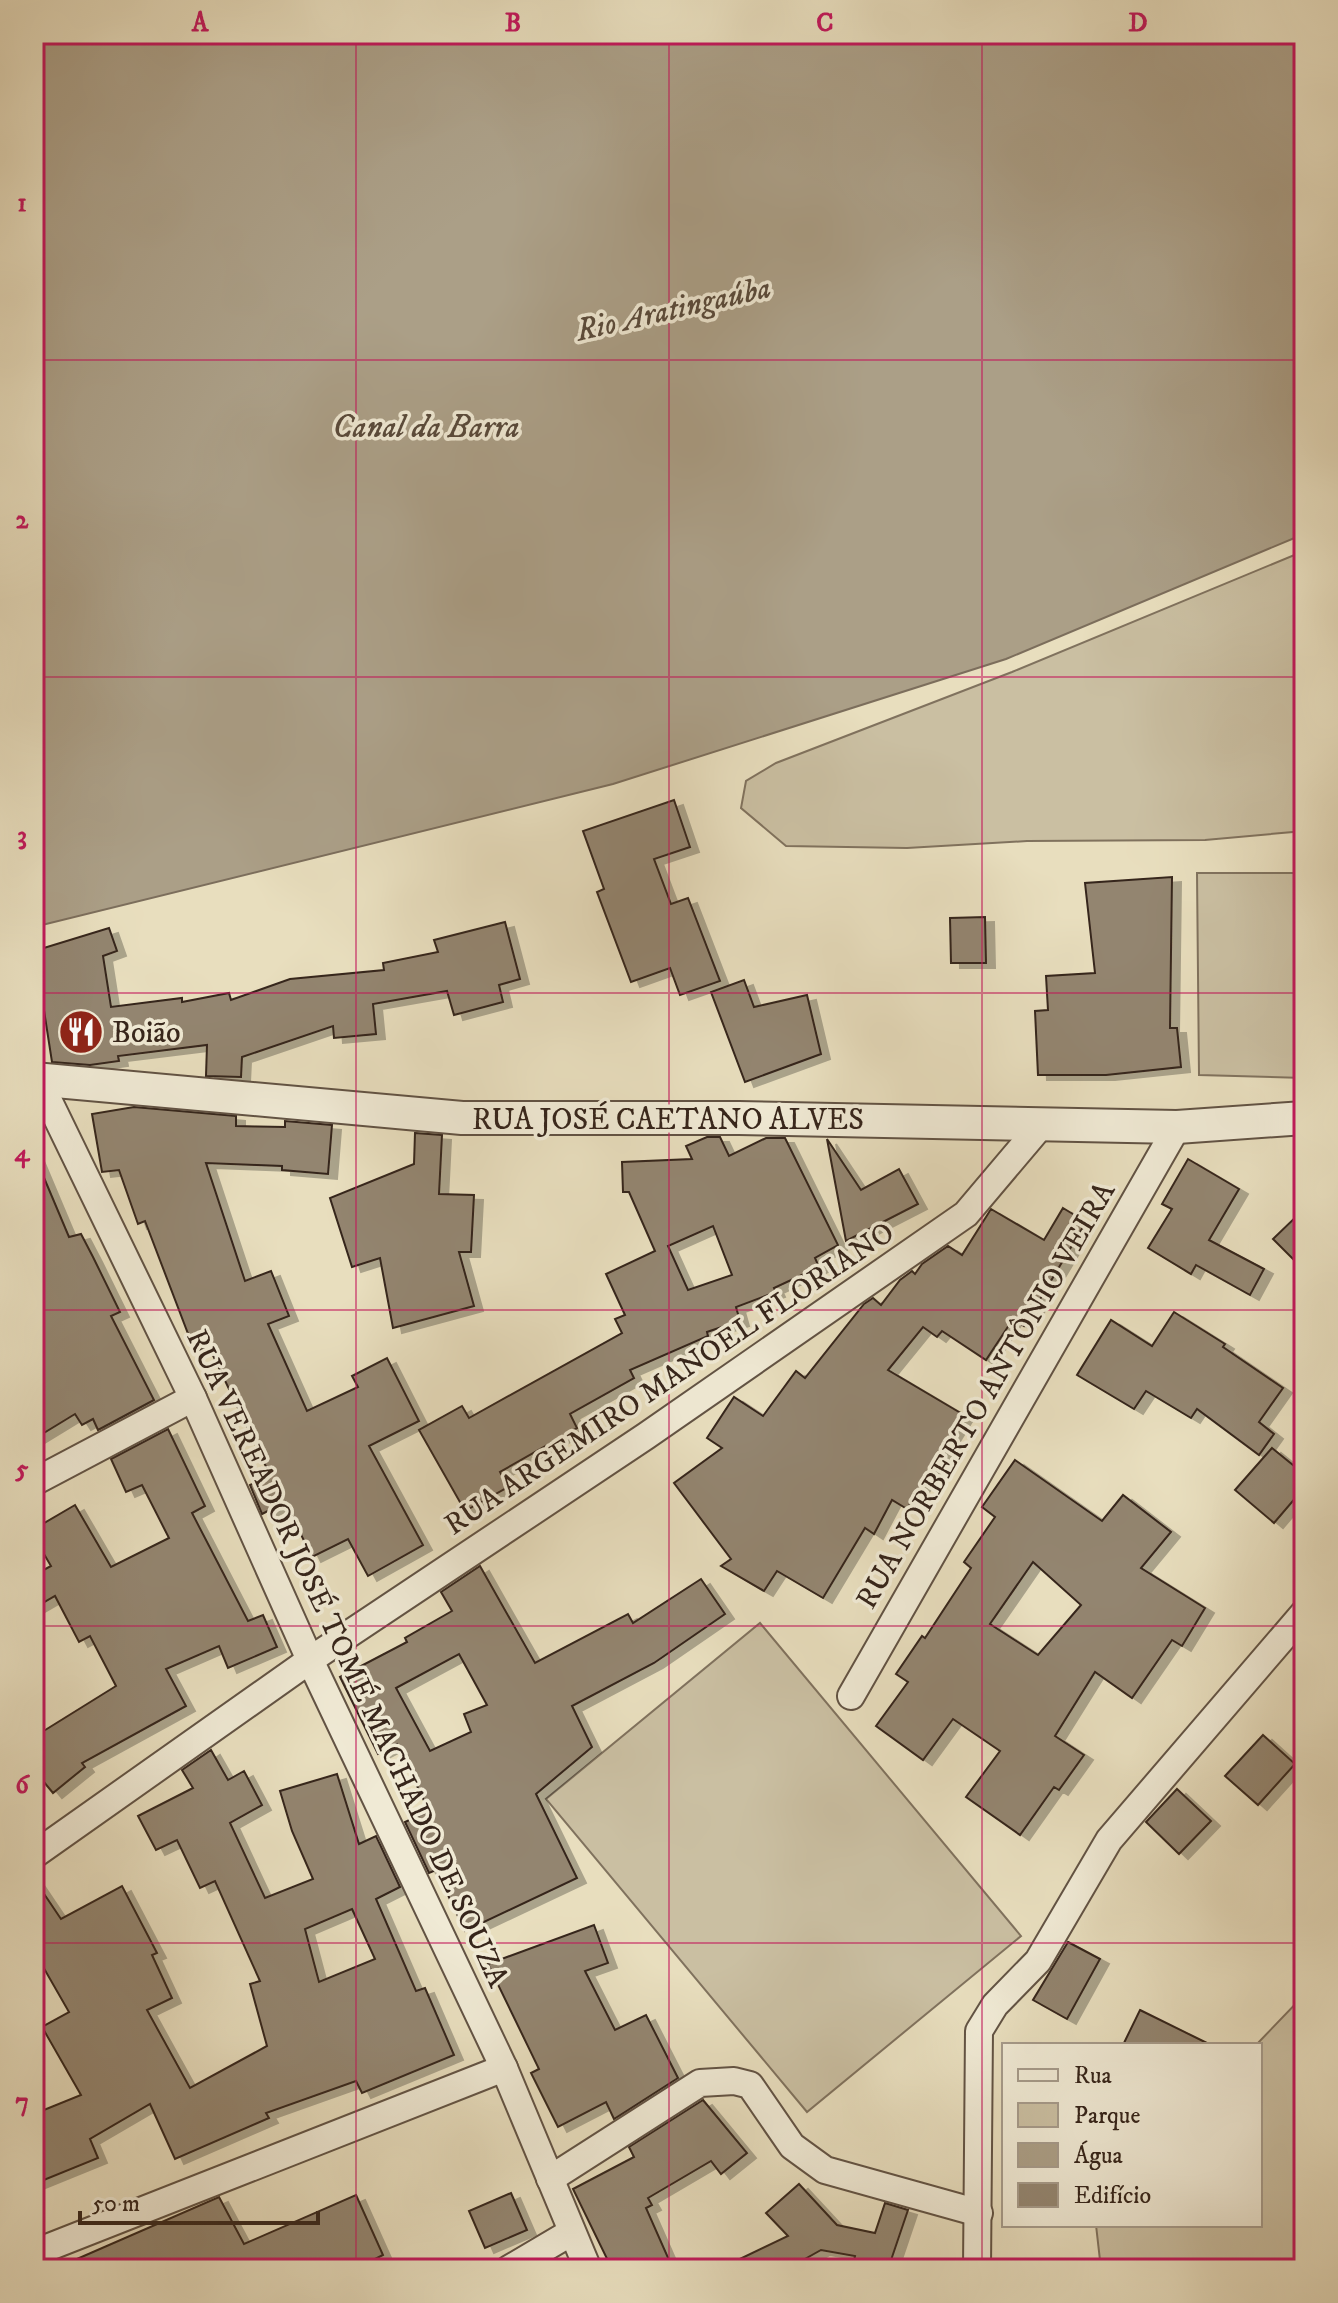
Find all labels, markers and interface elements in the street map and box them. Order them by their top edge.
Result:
text: A [191,7,210,40]
text: B [505,7,521,40]
text: C [816,7,834,40]
text: D [1128,7,1148,40]
text: 1 [17,187,27,220]
water label: Rio Aratingaúba [571,268,775,352]
water label: Canal da Barra [332,408,520,448]
text: 2 [16,504,30,537]
text: 3 [17,820,27,853]
restaurant icon: Boião [57,1008,105,1056]
place label: Boião [112,1015,181,1052]
street label: RUA JOSÉ CAETANO ALVES [472,1101,864,1139]
text: 4 [15,1137,31,1170]
street label: RUA NORBERTO ANTÔNIO VEIRA [847,1174,1124,1616]
street label: RUA ARGEMIRO MANOEL FLORIANO [438,1214,902,1544]
street label: RUA VEREADOR JOSÉ TOMÉ MACHADO DE SOUZA [177,1323,517,1994]
text: 5 [15,1453,29,1486]
text: 6 [15,1769,30,1802]
legend [1002,2043,1262,2227]
text: Rua [1074,2061,1113,2091]
text: 7 [15,2086,29,2119]
text: Parque [1074,2101,1140,2131]
text: Água [1074,2140,1124,2171]
scale bar [80,2175,318,2225]
text: Edifício [1074,2181,1151,2211]
text: 50 m [92,2189,140,2219]

